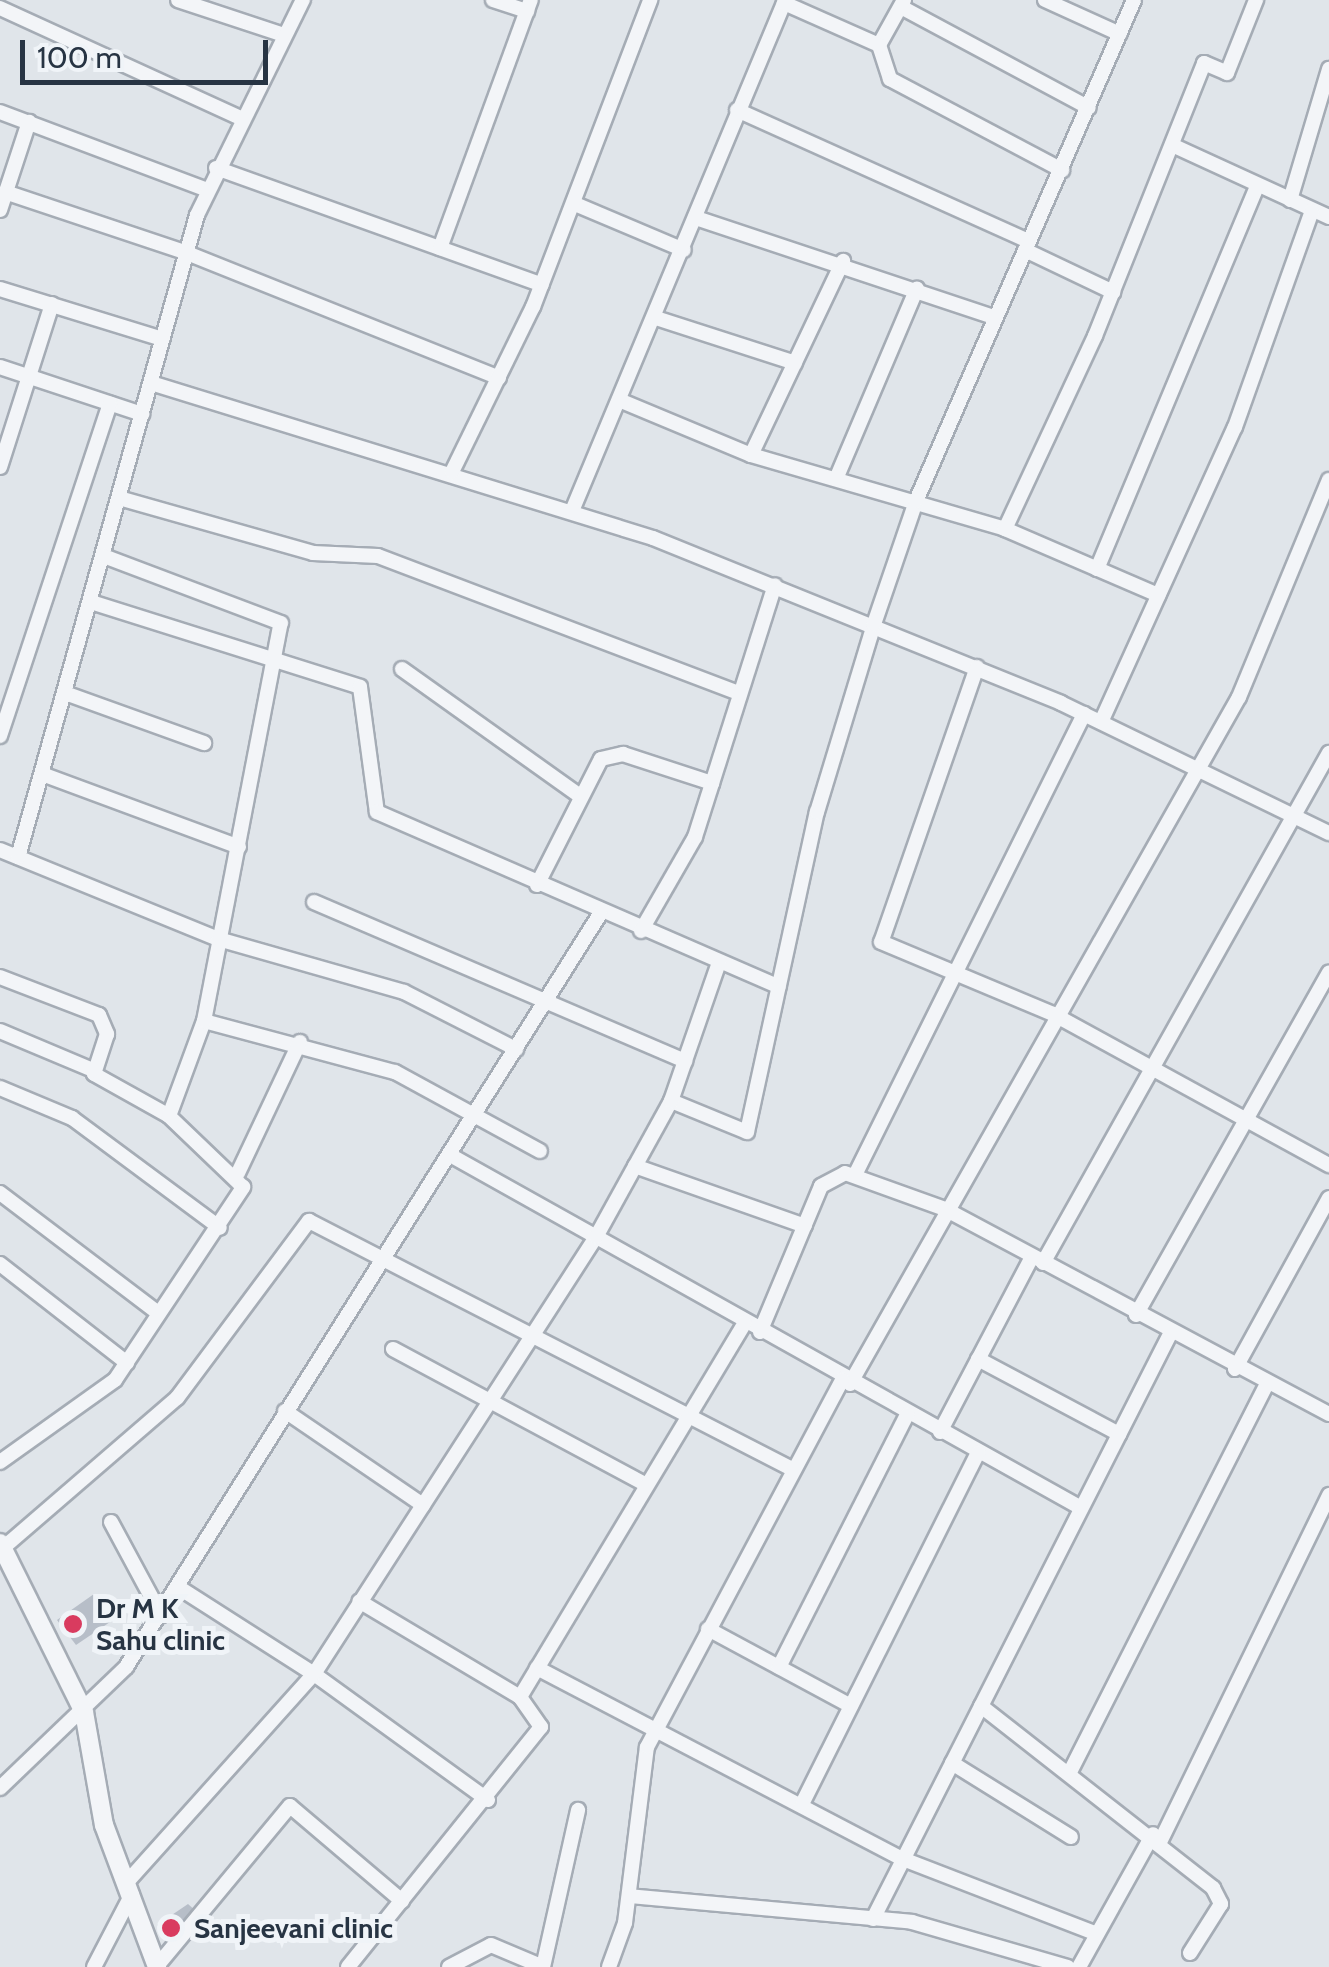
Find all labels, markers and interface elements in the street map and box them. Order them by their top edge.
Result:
scale bar [25,20,272,82]
text: 100 m [37,39,122,76]
place label: Dr M K Sahu clinic [96,1591,225,1657]
marker: Dr M K Sahu clinic [60,1611,86,1637]
place label: Sanjeevani clinic [194,1911,393,1945]
marker: Sanjeevani clinic [158,1915,184,1941]

